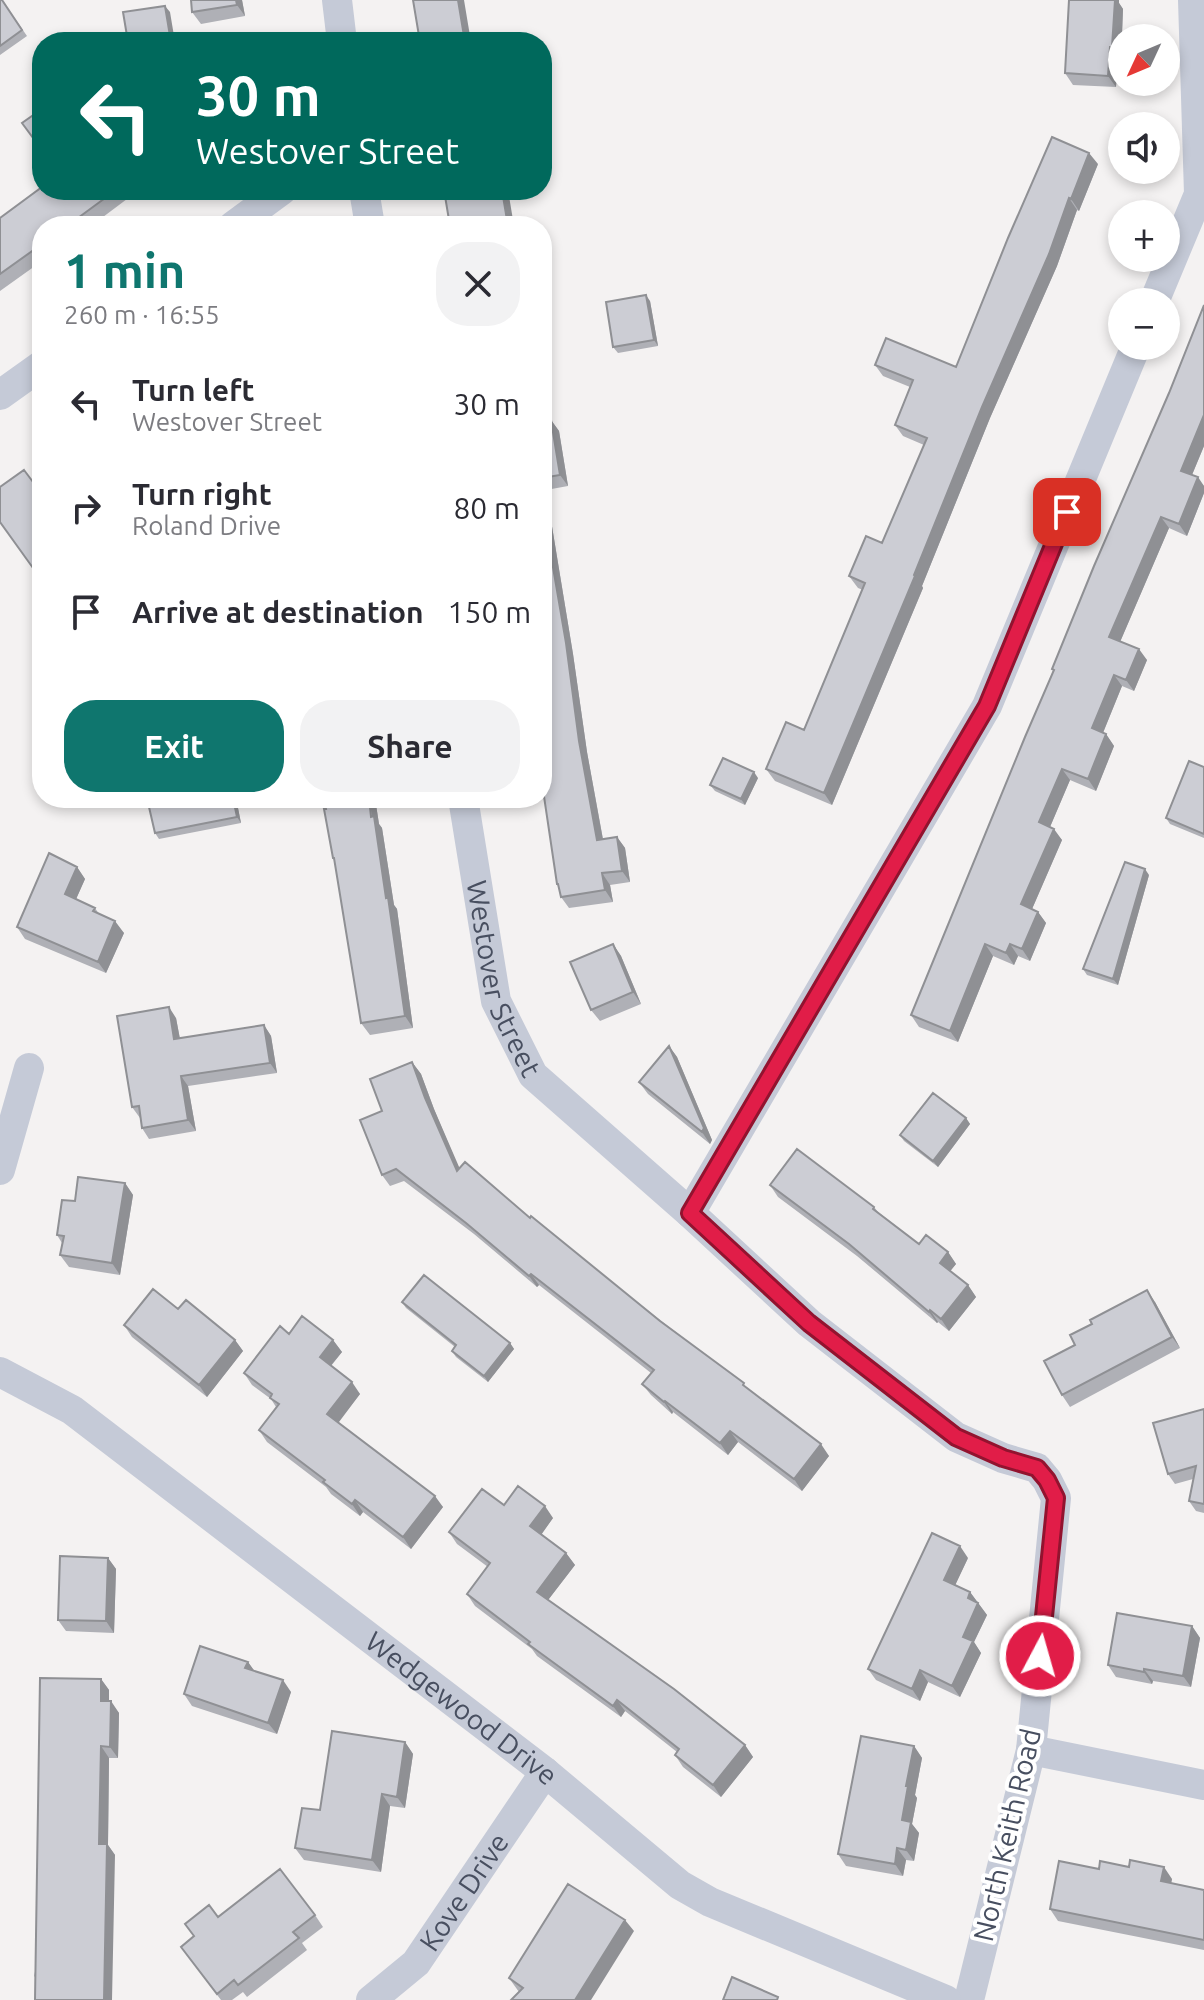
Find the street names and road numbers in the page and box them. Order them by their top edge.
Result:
street label: Westover Street [462,878,547,1082]
street label: Wedgewood Drive [360,1625,564,1791]
street label: North Keith Road [967,1726,1046,1944]
street label: Kove Drive [413,1827,514,1956]

